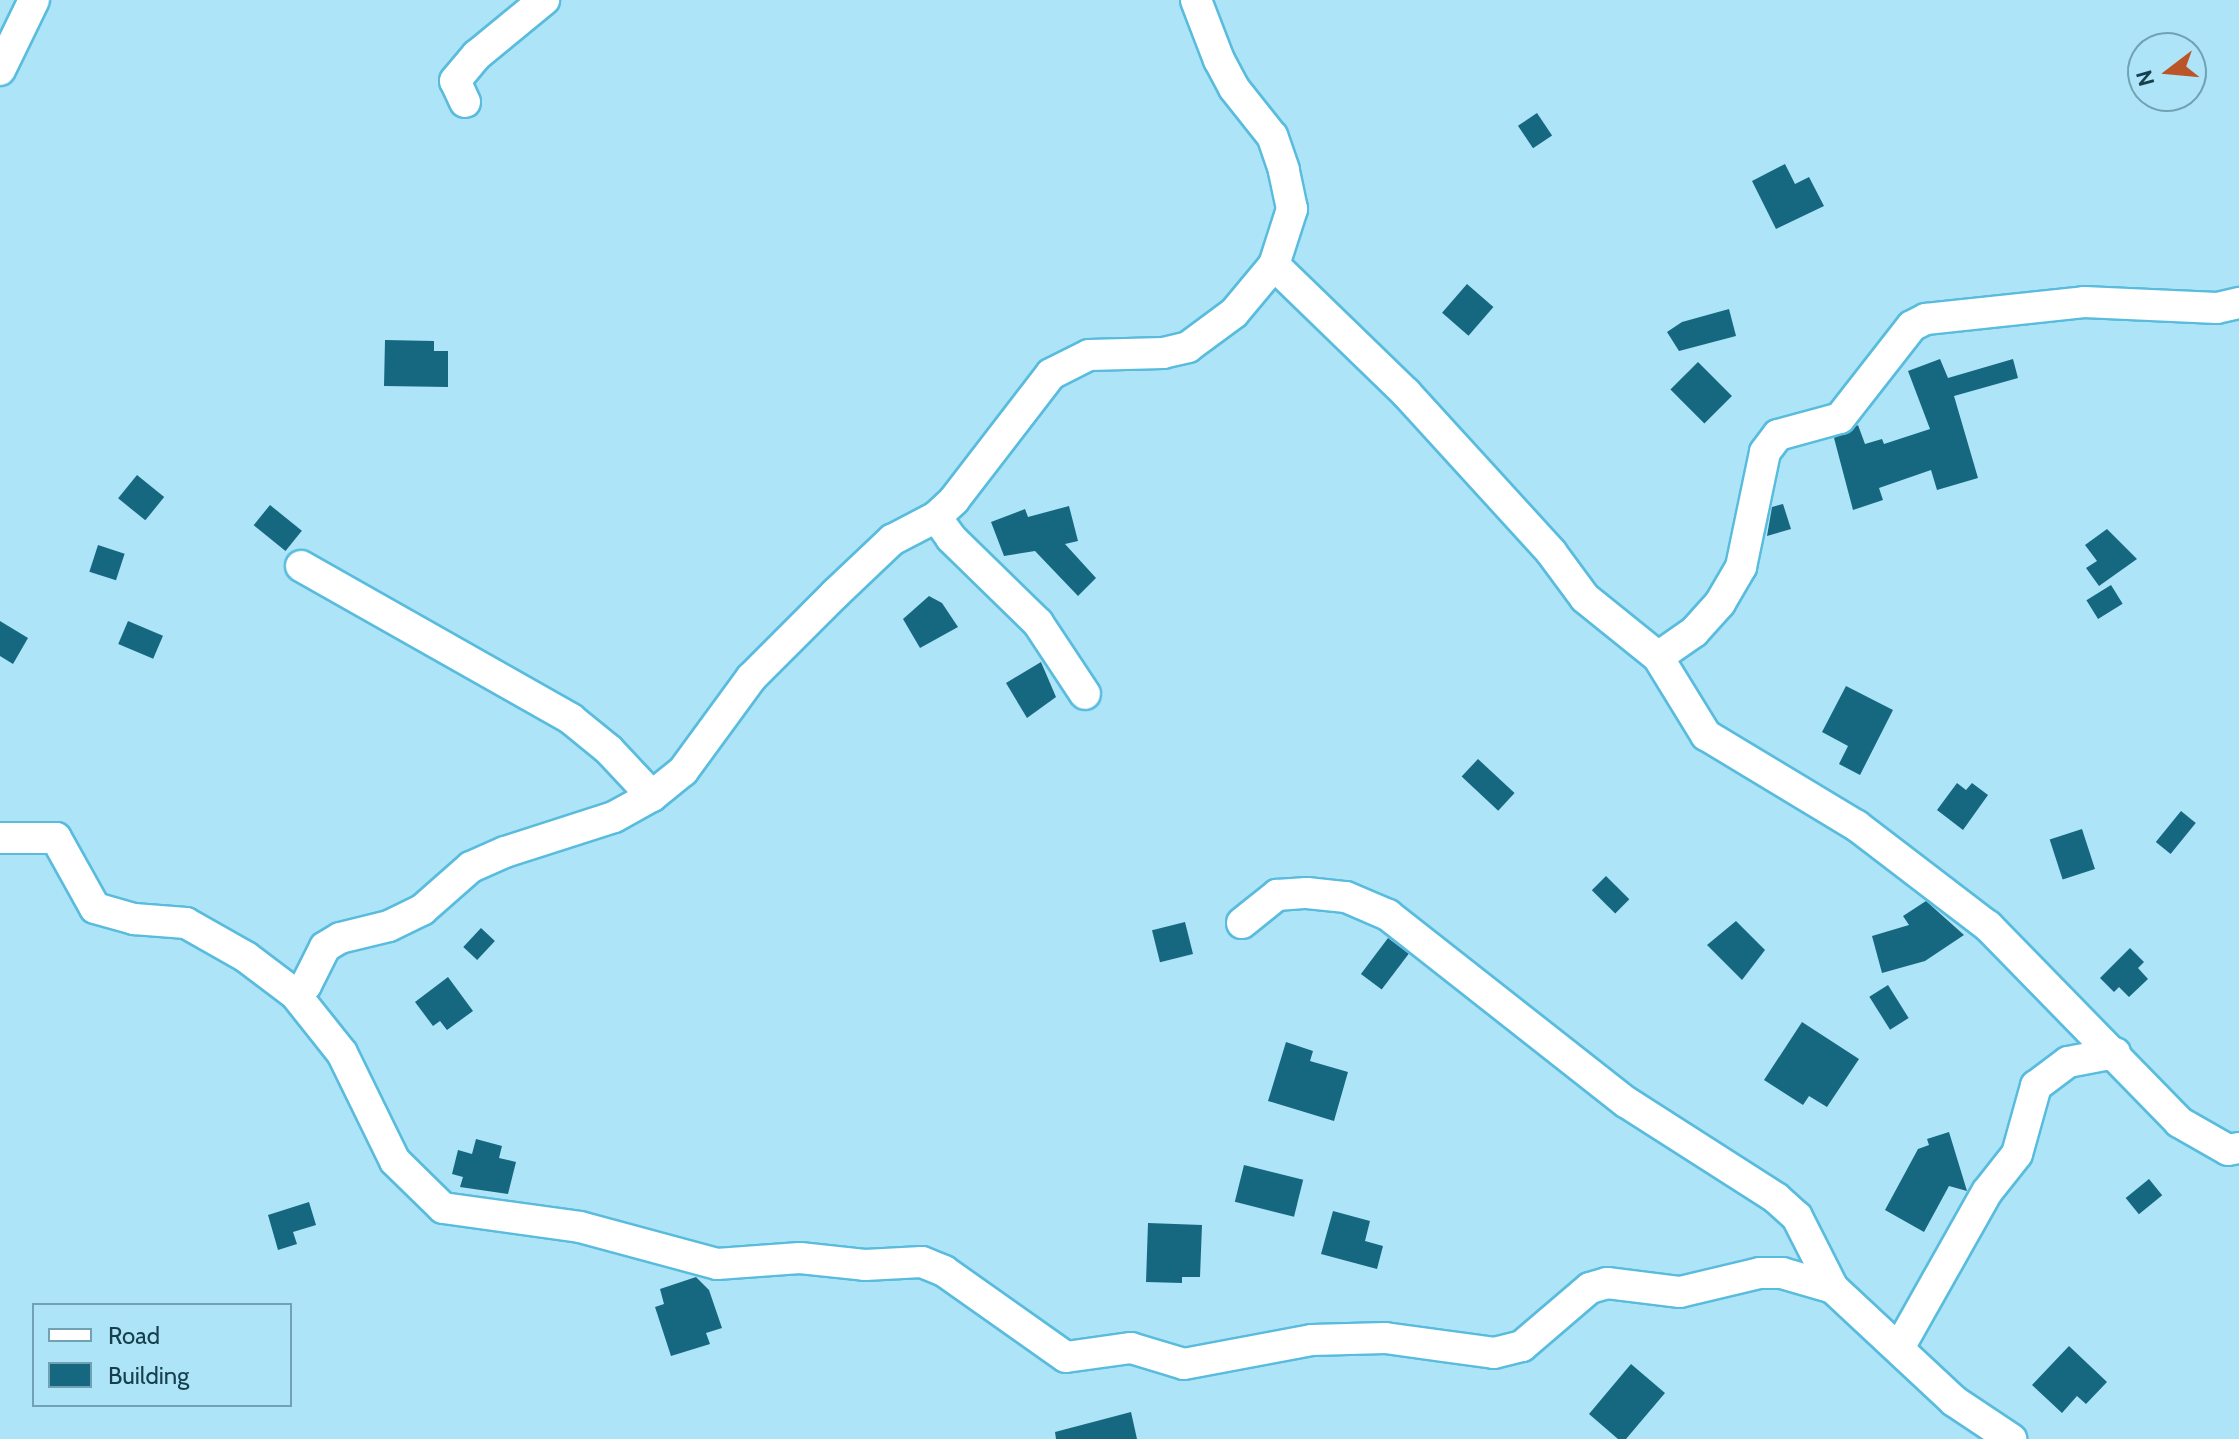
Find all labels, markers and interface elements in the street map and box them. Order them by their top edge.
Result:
north arrow [2127,32,2207,112]
text: N [2130,67,2160,89]
legend [32,1303,292,1407]
text: Road [108,1321,160,1350]
text: Building [108,1361,189,1390]

